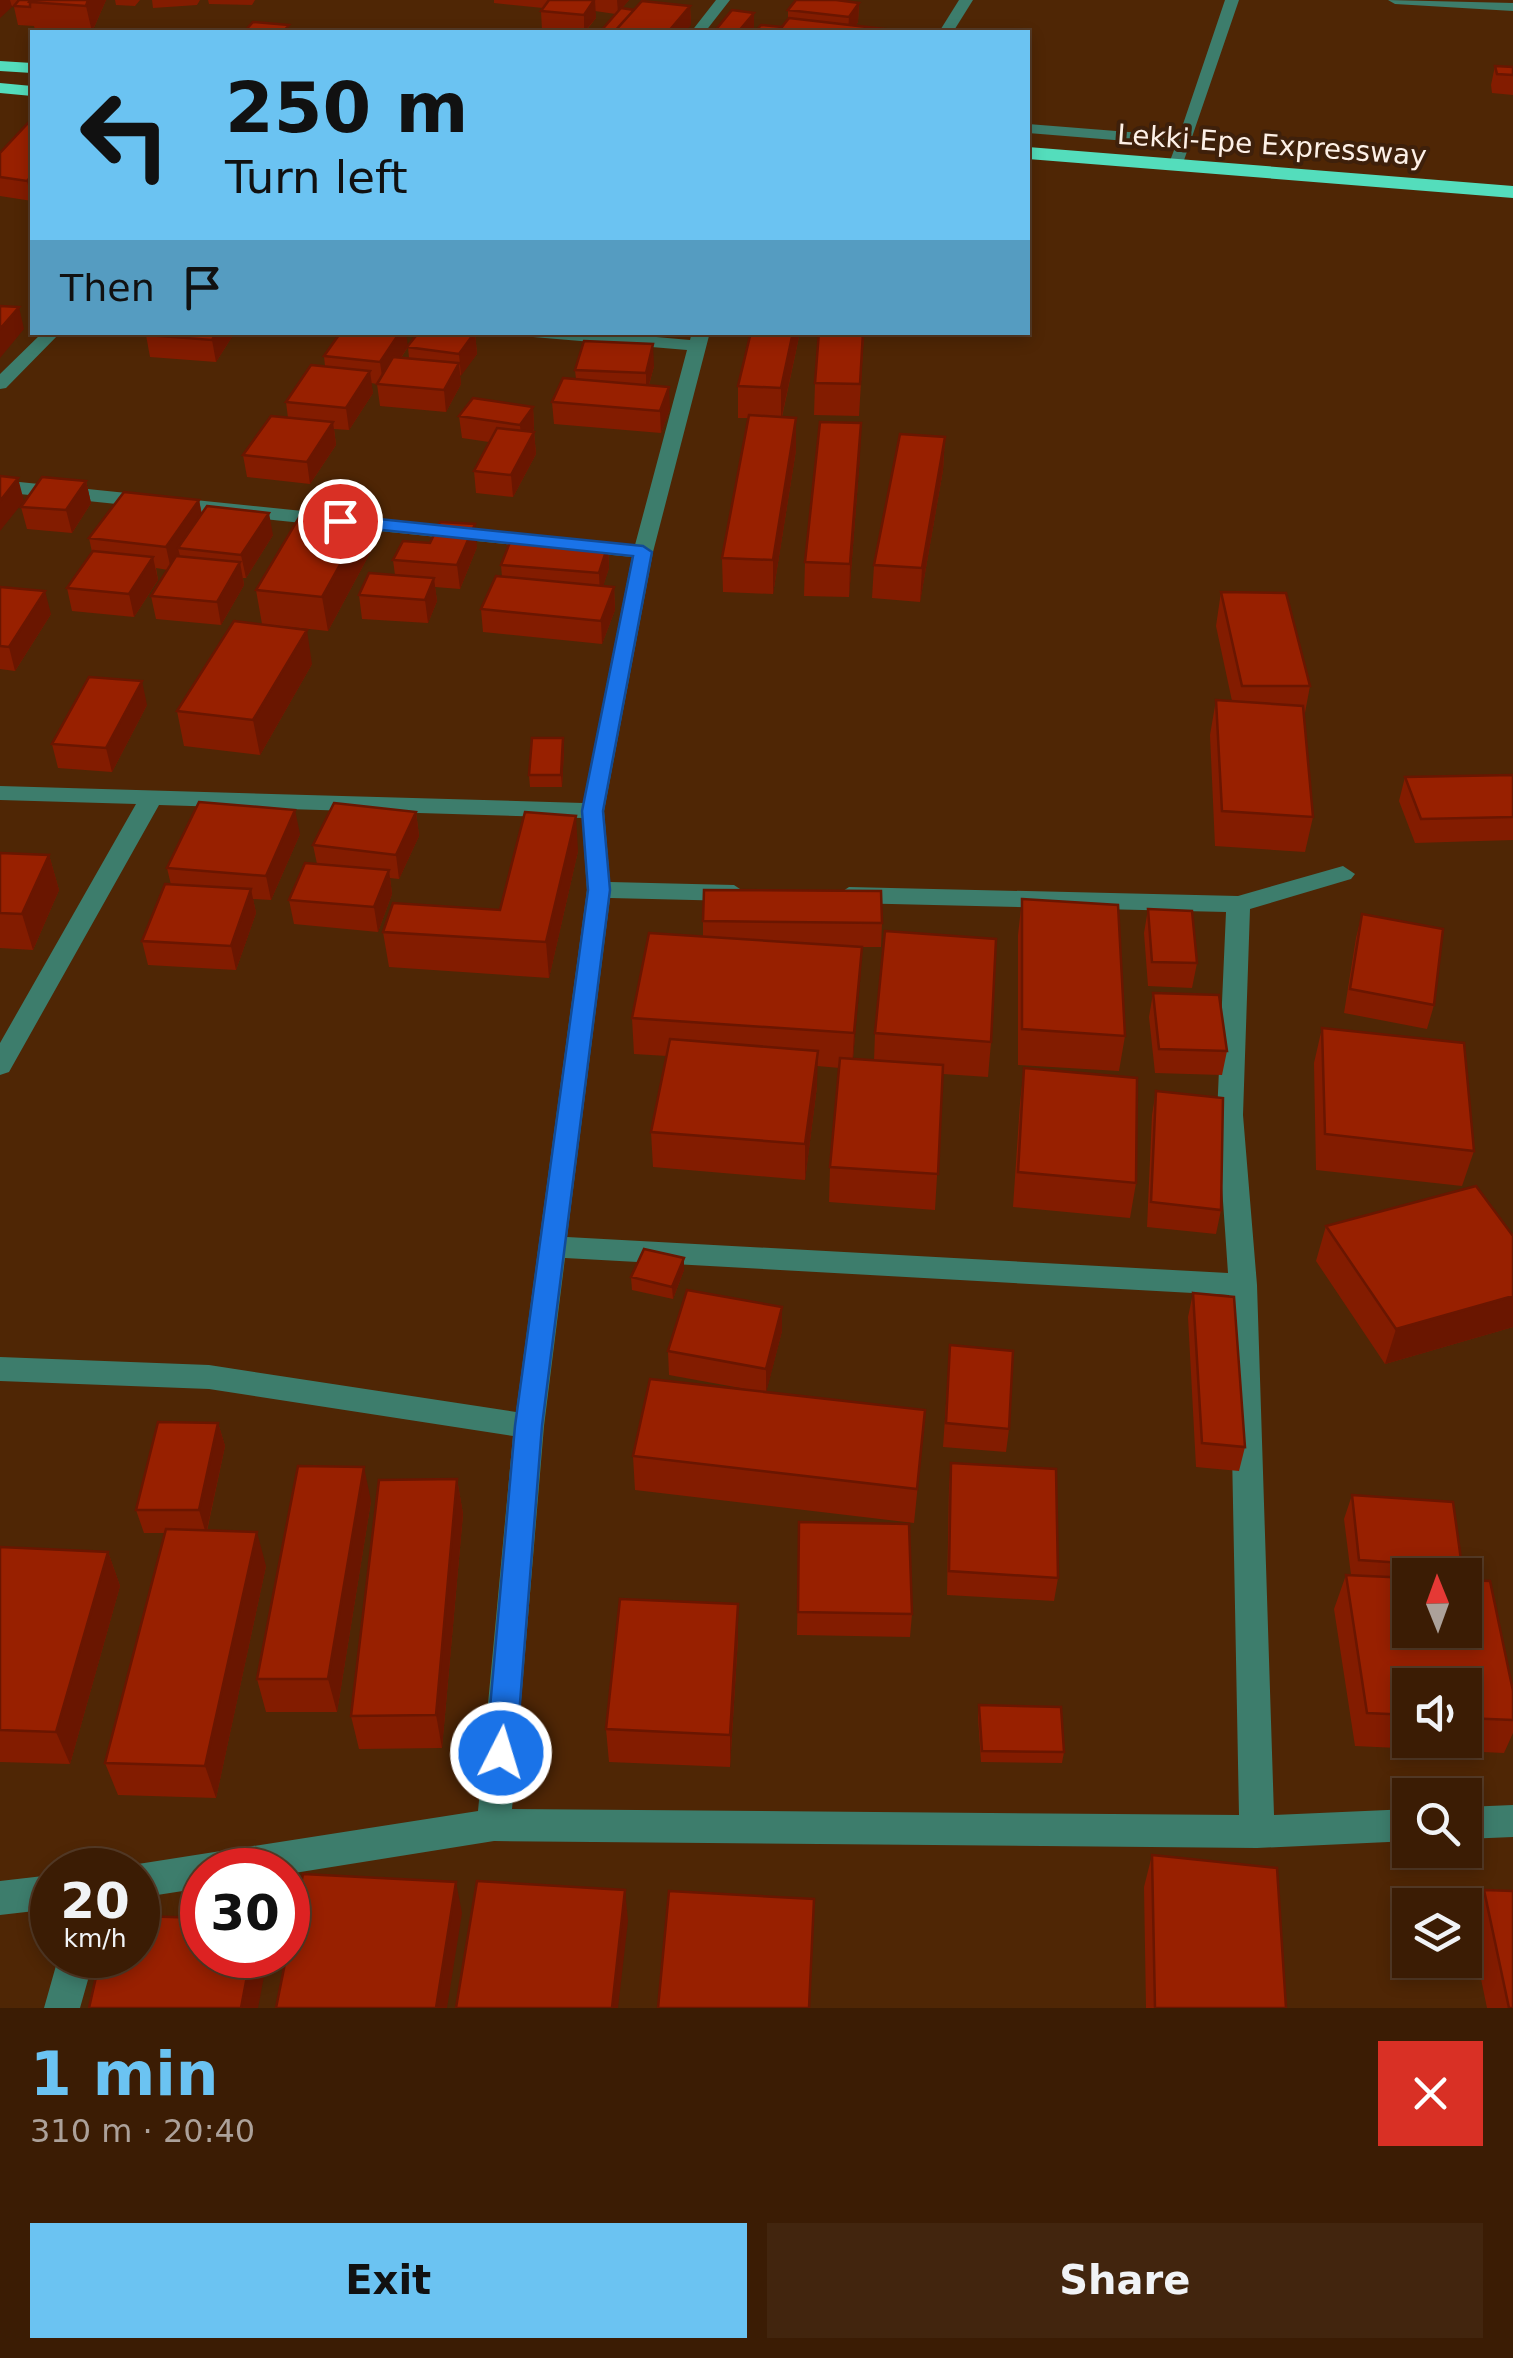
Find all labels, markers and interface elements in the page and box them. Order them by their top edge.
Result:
text: 250 m [225,67,468,149]
icon: left [60,70,190,200]
street label: Lekki-Epe Expressway [1116,118,1428,172]
text: Turn left [225,151,408,204]
icon: arrive [175,260,230,315]
text: Then [60,266,155,310]
pin [298,479,383,564]
icon: arrive [313,494,368,549]
north arrow [1392,1558,1482,1648]
map controls [1392,1558,1482,1978]
button: sound [1392,1668,1482,1758]
position arrow [449,1701,553,1805]
button: search [1392,1778,1482,1868]
speed limit sign: 30 [180,1848,310,1978]
text: 20 [60,1872,130,1930]
button: layers [1392,1888,1482,1978]
text: km/h [63,1924,127,1953]
text: 1 min [30,2039,218,2109]
button: close [1378,2041,1483,2146]
text: 310 m · 20:40 [30,2112,255,2150]
button: Exit [30,2223,747,2338]
button: Share [767,2223,1483,2338]

